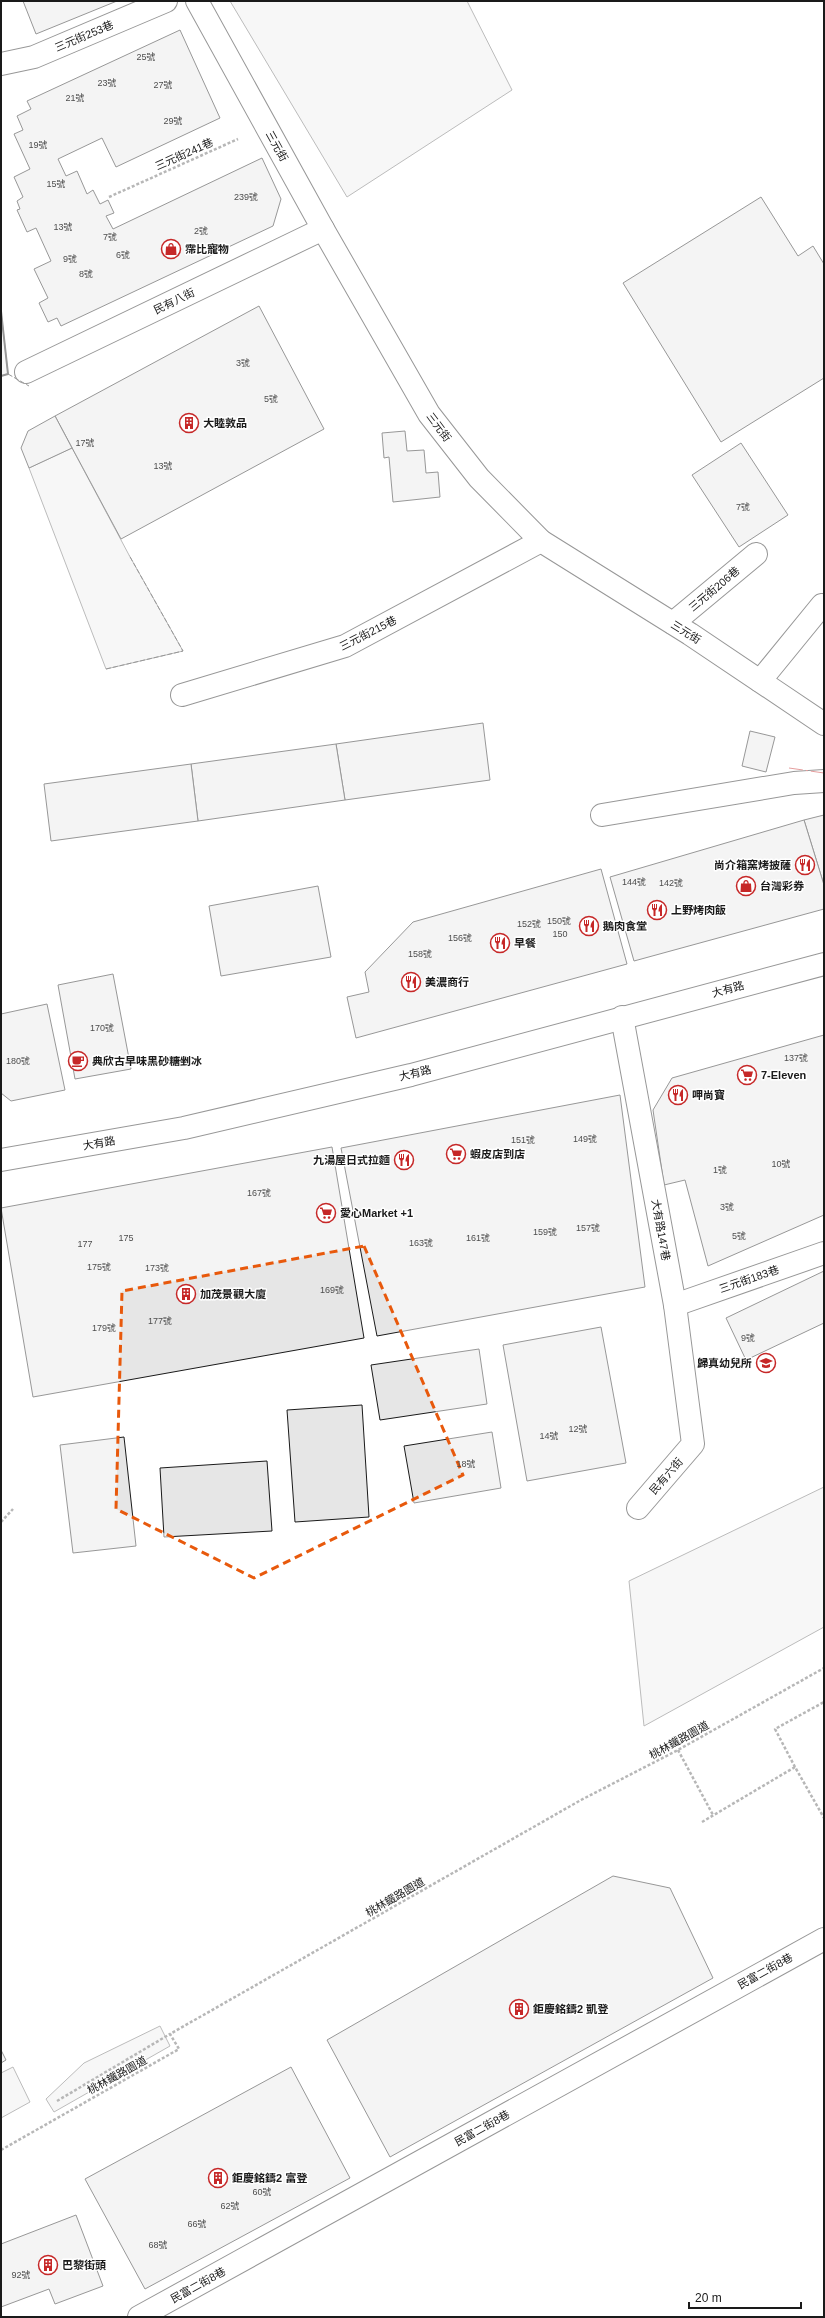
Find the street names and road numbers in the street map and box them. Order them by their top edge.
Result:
street label: 三元街253巷 [53,18,115,54]
street label: 三元街 [264,129,290,163]
street label: 三元街241巷 [153,136,215,172]
street label: 民有八街 [152,286,196,316]
street label: 三元街 [424,410,454,444]
street label: 三元街206巷 [686,564,742,614]
street label: 三元街215巷 [337,613,399,653]
street label: 三元街 [669,618,703,646]
street label: 大有路 [711,979,745,999]
street label: 大有路 [398,1063,432,1083]
street label: 大有路 [82,1134,116,1152]
street label: 大有路147巷 [650,1198,672,1262]
street label: 三元街183巷 [718,1263,780,1295]
street label: 民有六街 [647,1455,685,1497]
street label: 桃林鐵路園道 [647,1719,711,1761]
street label: 桃林鐵路園道 [363,1875,427,1919]
street label: 民富二街8巷 [735,1951,795,1991]
street label: 桃林鐵路園道 [85,2054,149,2096]
street label: 民富二街8巷 [452,2108,512,2148]
street label: 民富二街8巷 [168,2265,228,2305]

